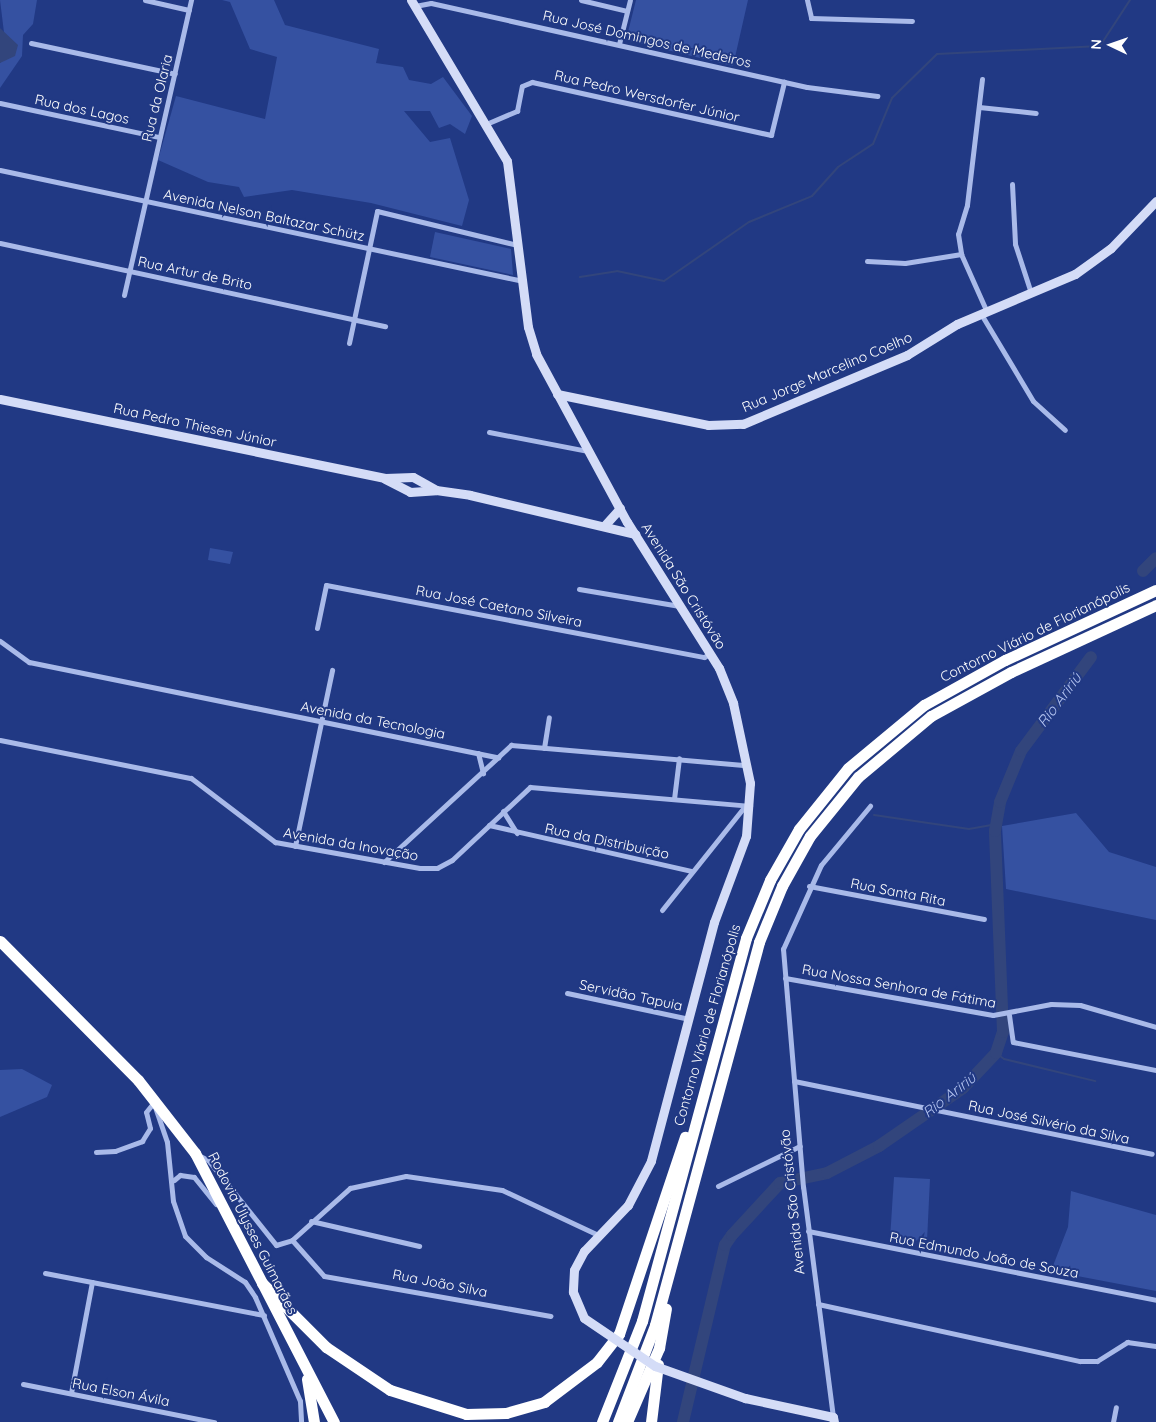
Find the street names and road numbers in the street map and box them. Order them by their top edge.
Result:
street label: Rua José Domingos de Medeiros [541,7,753,71]
street label: Rua da Olaria [138,52,176,144]
street label: Rua Pedro Wersdorfer Júnior [553,66,741,126]
street label: Rua dos Lagos [33,91,131,127]
street label: Avenida Nelson Baltazar Schütz [162,185,366,245]
street label: Rua Artur de Brito [136,253,254,293]
street label: Rua Jorge Marcelino Coelho [739,328,915,416]
street label: Rua Pedro Thiesen Júnior [112,400,278,450]
street label: Avenida São Cristóvão [638,520,730,652]
street label: Contorno Viário de Florianópolis [937,579,1133,685]
street label: Rua José Caetano Silveira [414,582,584,630]
street label: Avenida da Tecnologia [299,698,447,742]
street label: Rua da Distribuição [543,820,671,862]
street label: Avenida da Inovação [282,824,420,864]
street label: Rua Santa Rita [849,875,947,909]
street label: Contorno Viário de Florianópolis [670,922,744,1128]
street label: Rua Nossa Senhora de Fátima [801,961,997,1011]
street label: Servidão Tapuia [578,976,684,1014]
street label: Rua José Silvério da Silva [967,1097,1131,1147]
street label: Avenida São Cristóvão [776,1129,808,1275]
street label: Rodovia Ulysses Guimarães [205,1149,301,1317]
street label: Rua Edmundo João de Souza [888,1228,1080,1282]
street label: Rua João Silva [391,1266,489,1300]
street label: Rua Elson Ávila [71,1374,171,1410]

